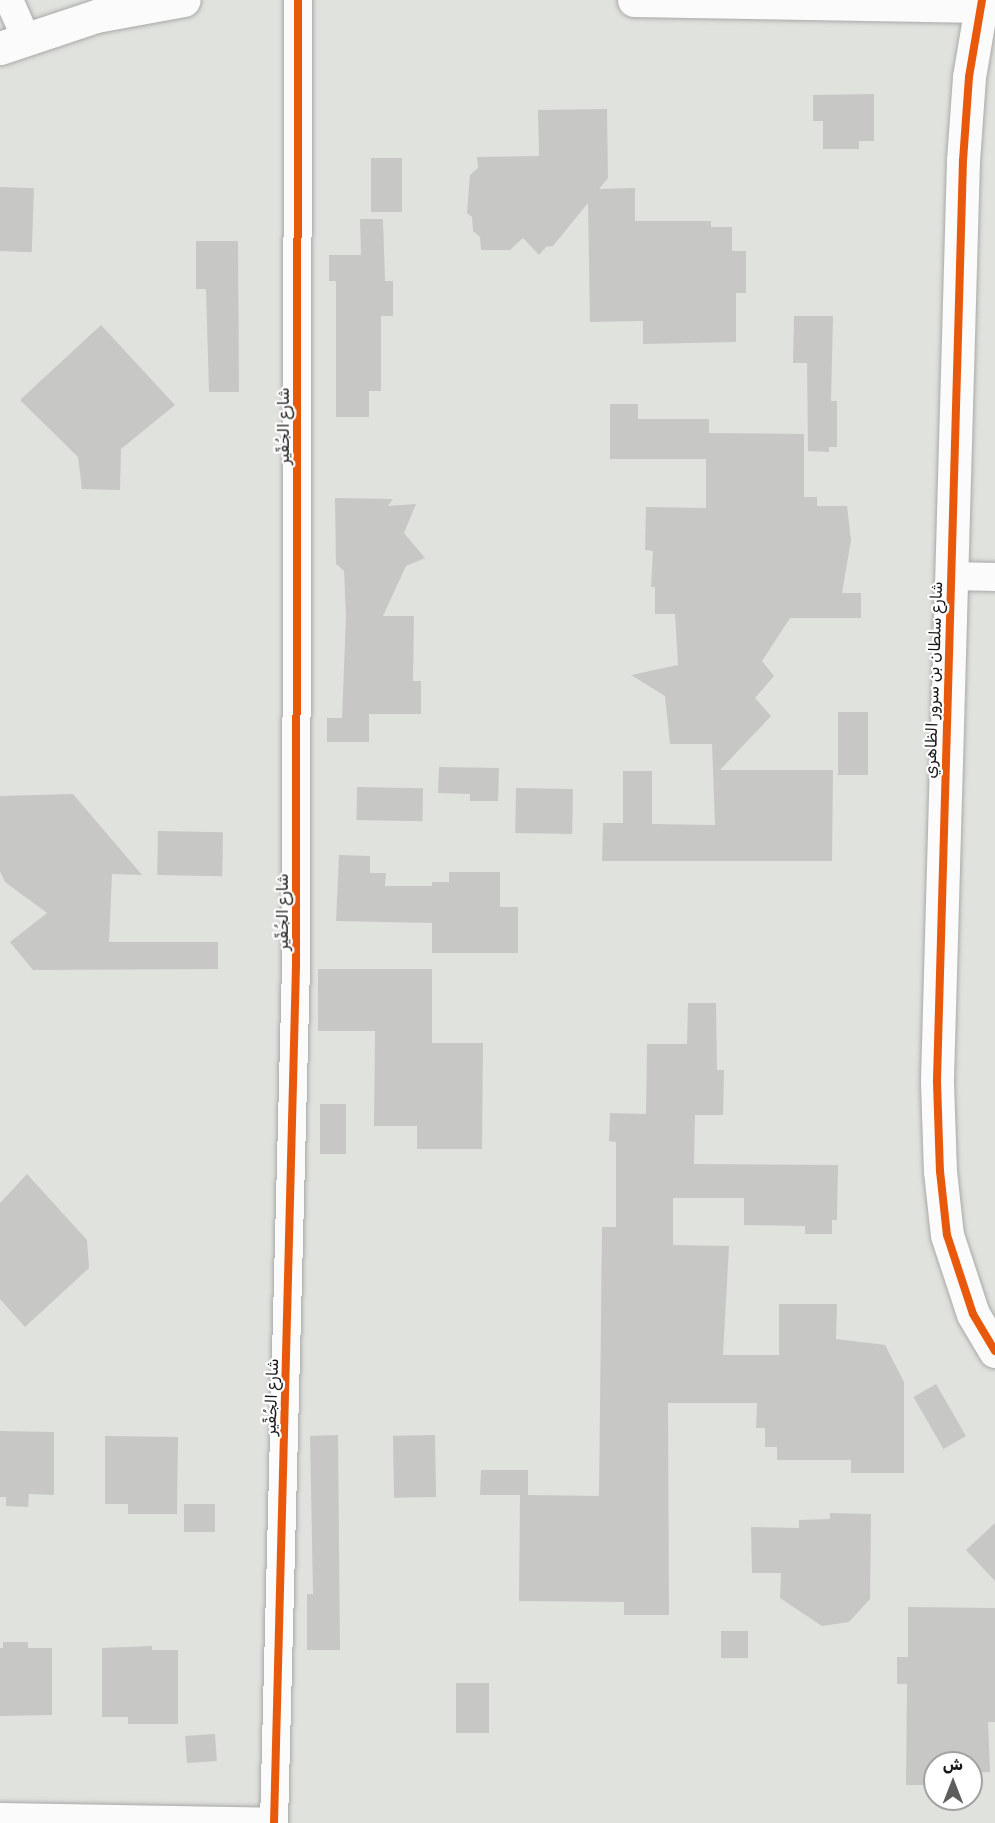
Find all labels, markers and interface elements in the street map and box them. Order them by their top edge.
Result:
street label: شارع الجُفِّير [274,387,294,465]
street label: شارع سلطان بن سرور الظاهري [921,581,947,779]
street label: شارع الجُفِّير [273,873,293,951]
street label: شارع الجُفِّير [261,1358,283,1436]
north arrow [923,1751,983,1811]
text: ش [943,1755,963,1774]

